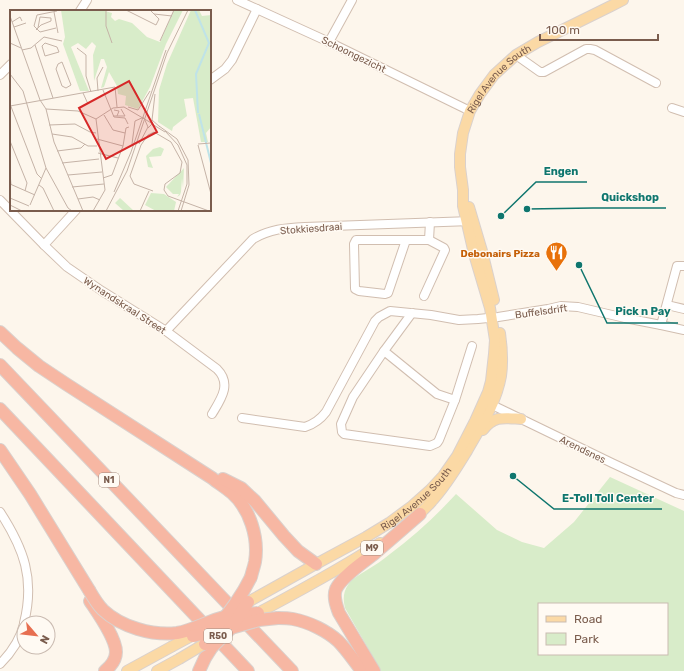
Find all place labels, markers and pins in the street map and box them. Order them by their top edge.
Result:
callout: Engen [536,159,587,182]
callout: Quickshop [593,185,666,208]
restaurant icon: Debonairs Pizza [543,240,569,273]
place label: Debonairs Pizza [461,248,540,260]
callout: Pick n Pay [607,300,678,323]
callout: E-Toll Toll Center [554,486,662,509]

